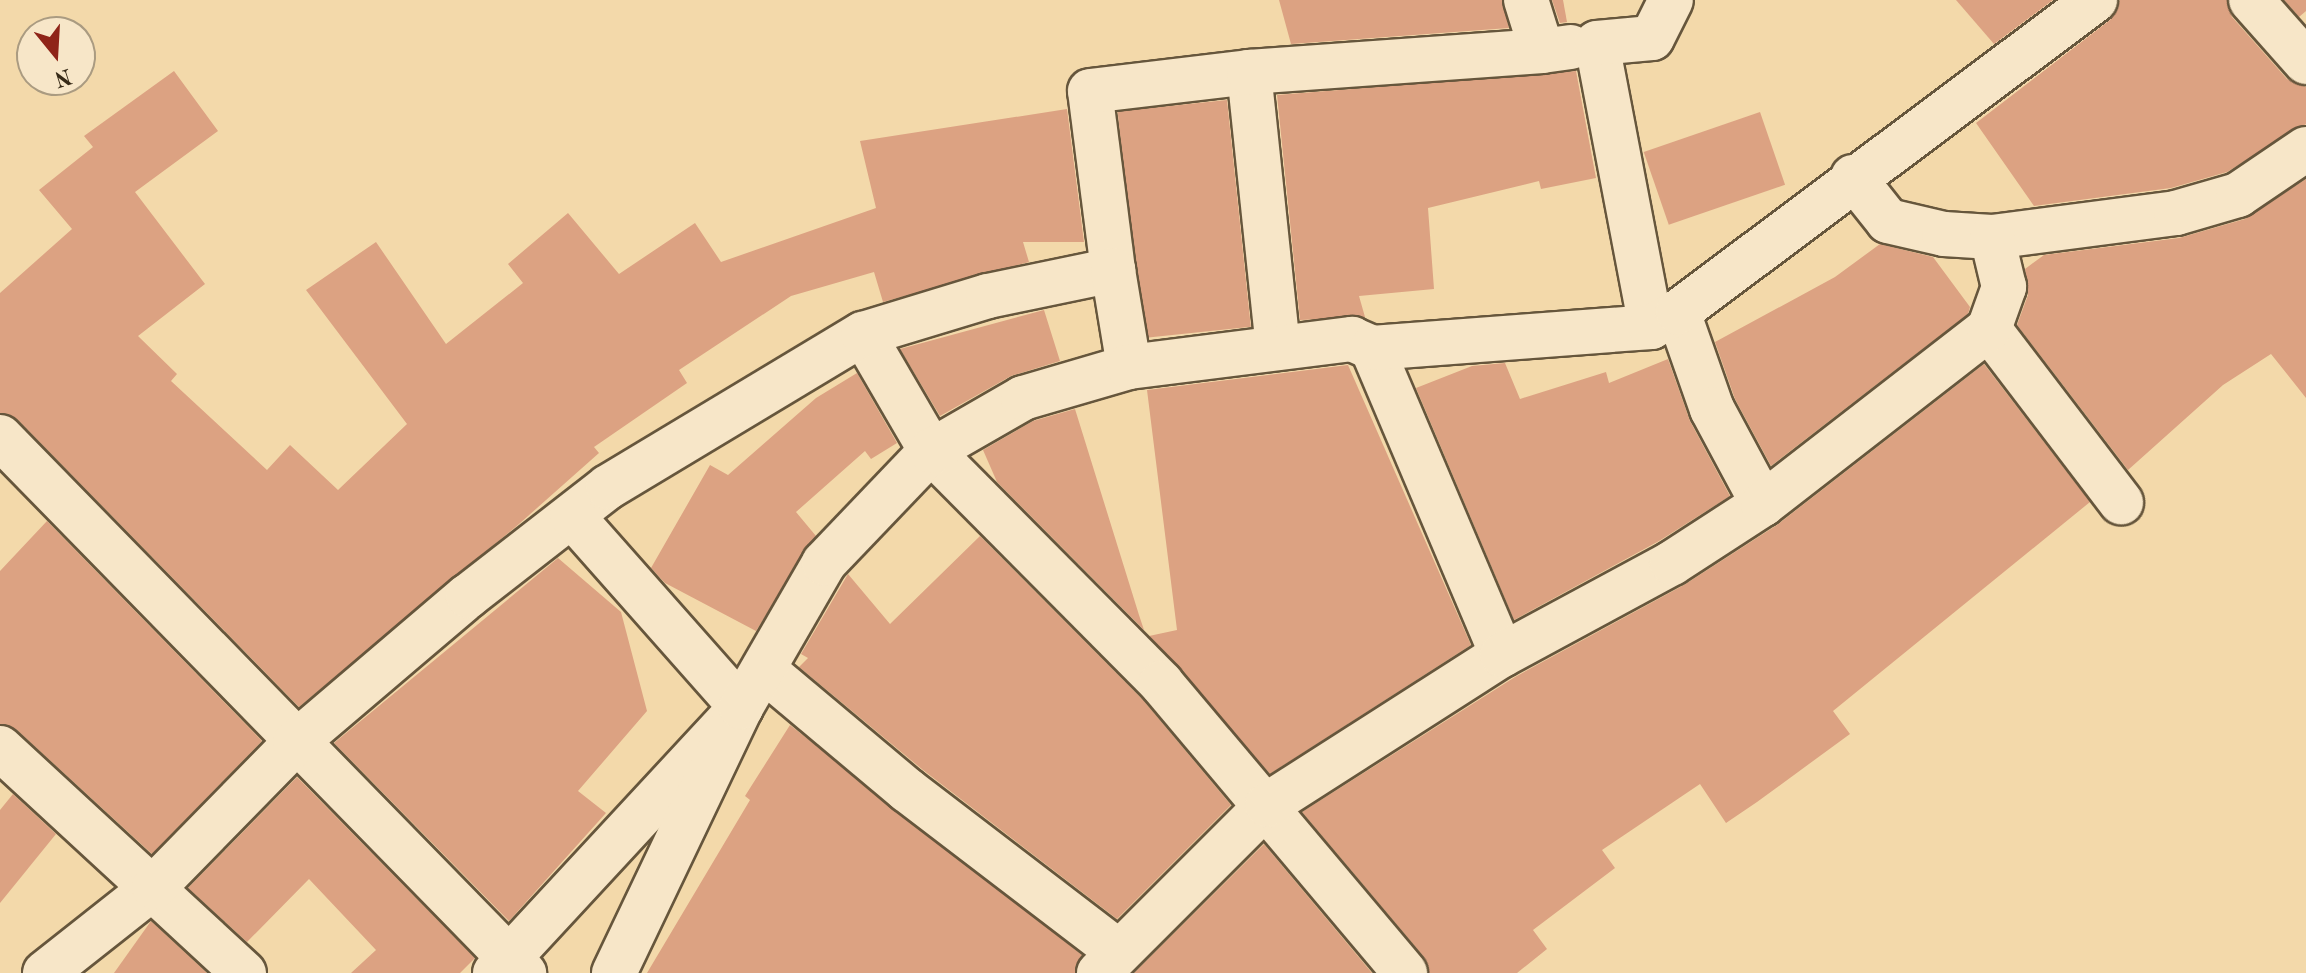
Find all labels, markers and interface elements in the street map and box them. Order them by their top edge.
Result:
north arrow [16,16,96,96]
text: N [51,64,74,90]

